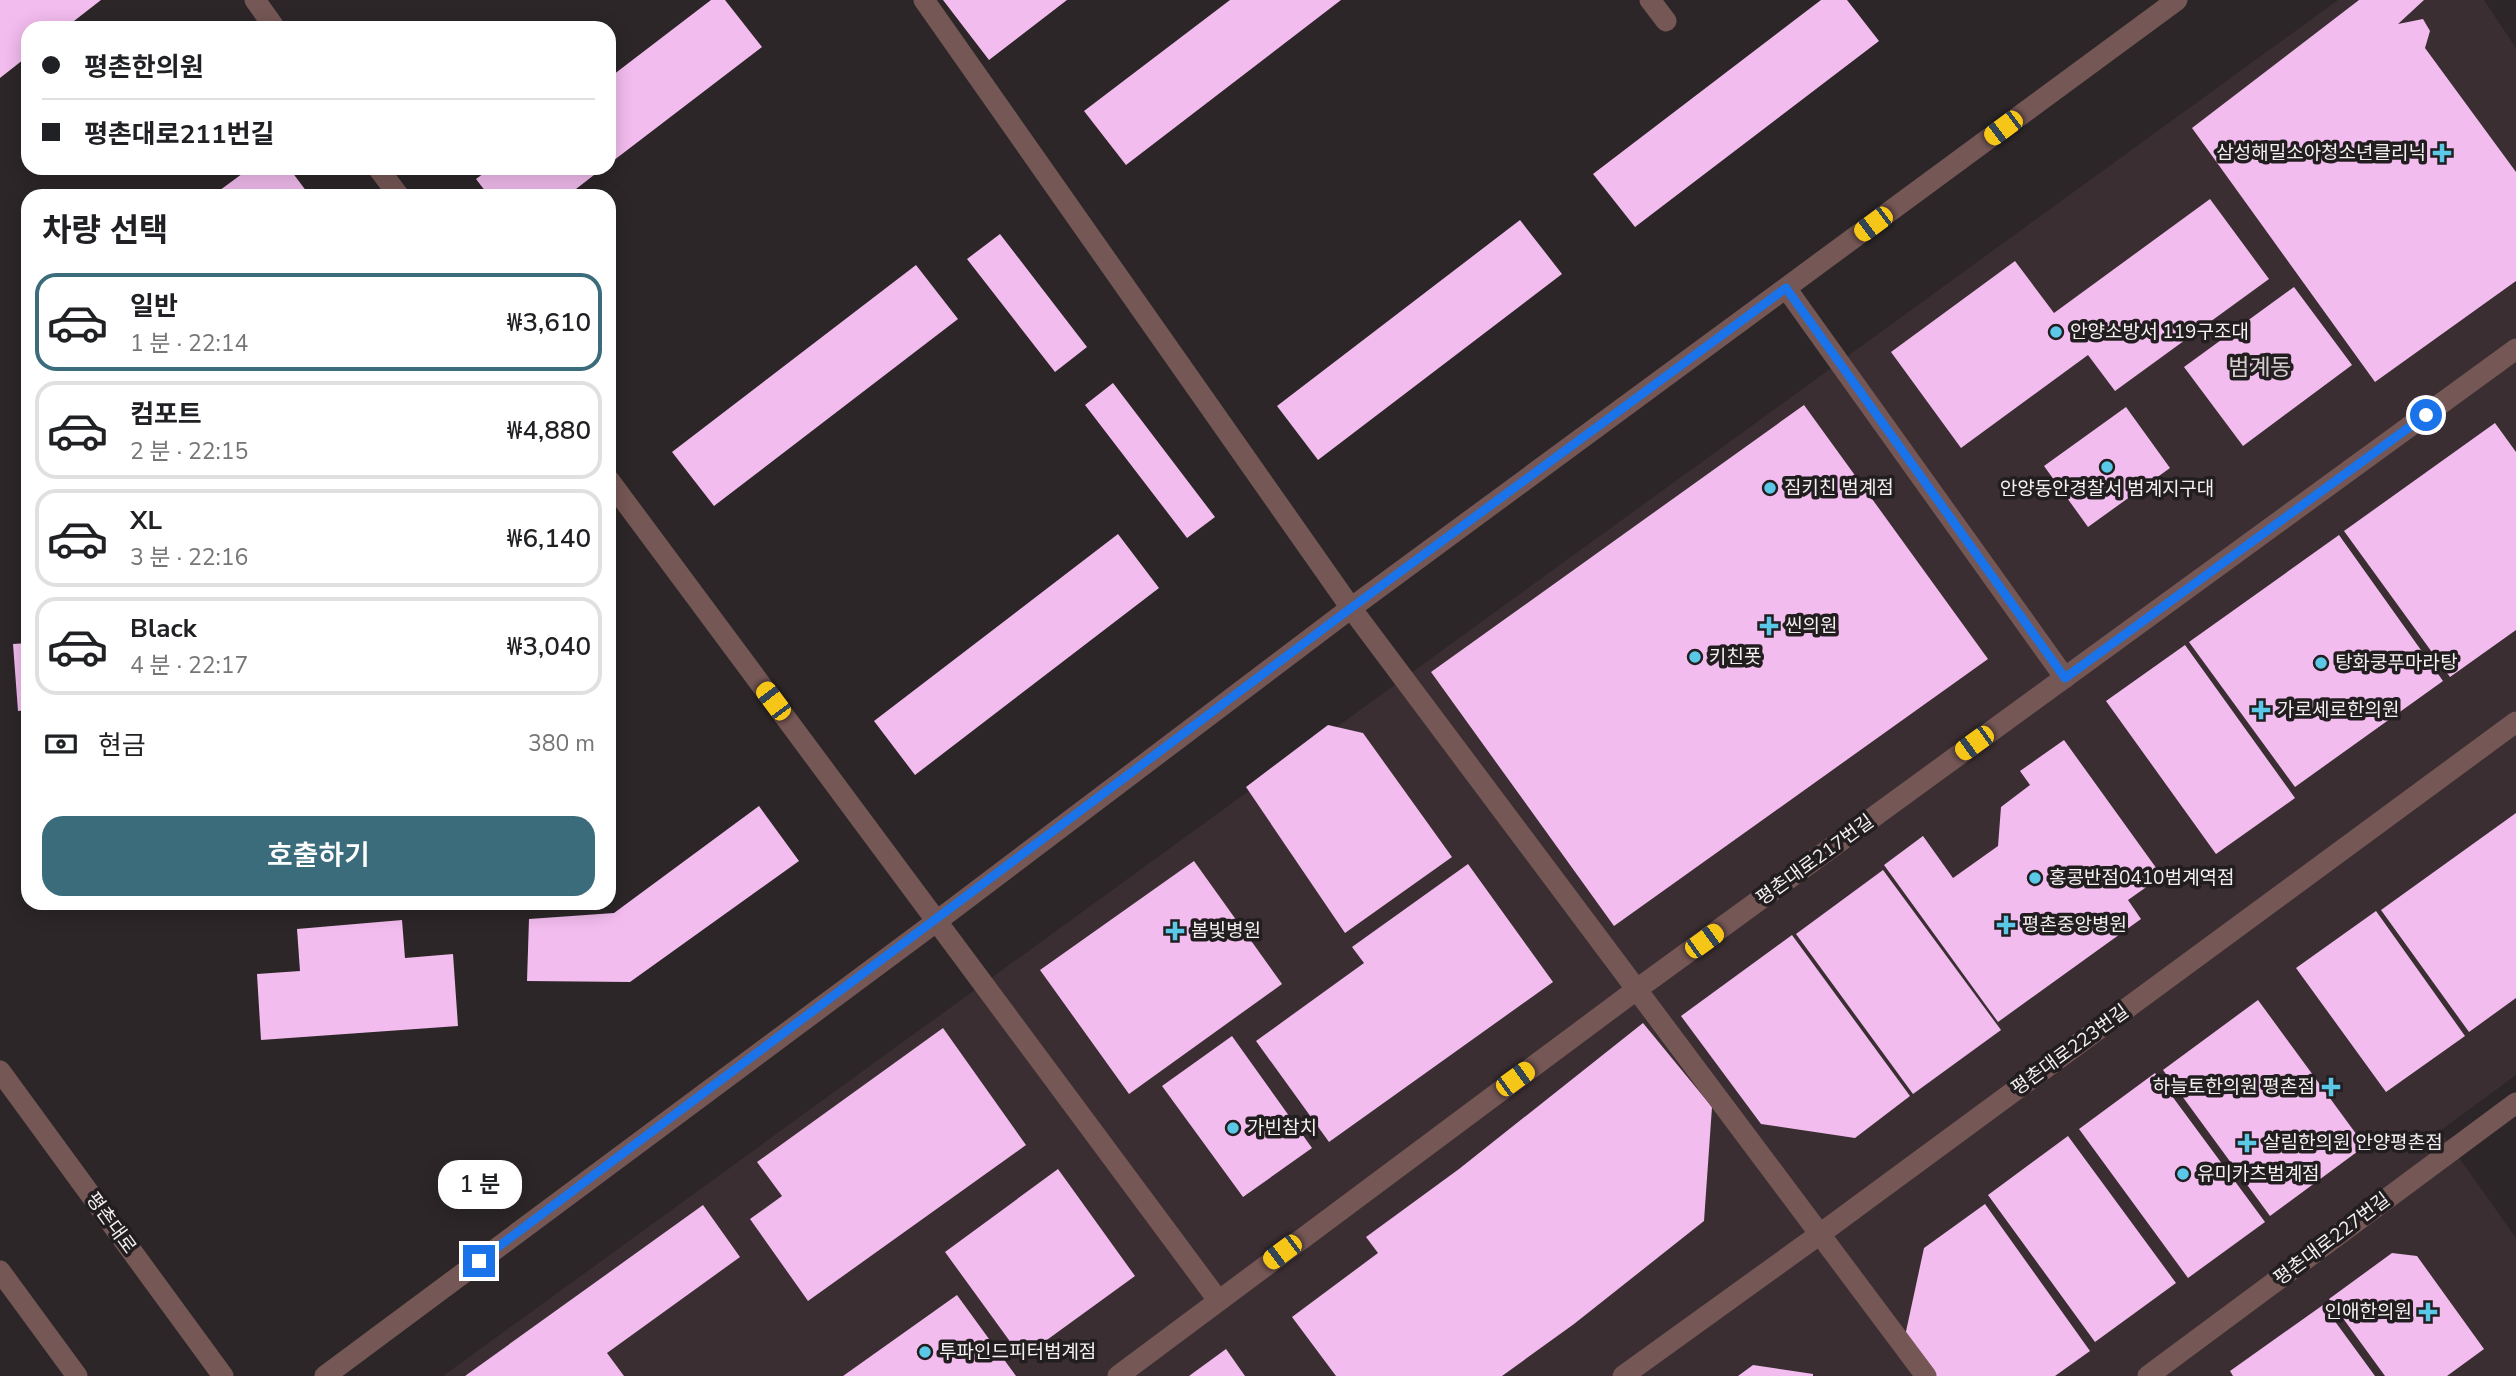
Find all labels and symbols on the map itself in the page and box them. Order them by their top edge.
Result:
car [1980,107,2027,149]
place label: 삼성해밀소아청소년클리닉 [2216,140,2426,166]
marker: 삼성해밀소아청소년클리닉 [2432,143,2452,163]
car [1850,203,1897,245]
place label: 안양소방서 119구조대 [2070,319,2249,345]
marker: 안양소방서 119구조대 [2048,324,2064,340]
district label: 범계동 [2228,352,2292,383]
route start [2410,399,2442,431]
marker: 안양동안경찰서 범계지구대 [2099,459,2115,475]
place label: 짐키친 범계점 [1784,475,1894,501]
place label: 안양동안경찰서 범계지구대 [2000,476,2214,502]
marker: 짐키친 범계점 [1762,480,1778,496]
place label: 씬의원 [1785,613,1837,639]
marker: 씬의원 [1759,616,1779,636]
place label: 키친폿 [1709,644,1761,670]
marker: 키친폿 [1687,649,1703,665]
place label: 탕화쿵푸마라탕 [2335,650,2458,676]
marker: 탕화쿵푸마라탕 [2313,655,2329,671]
car [752,678,795,724]
place label: 가로세로한의원 [2277,697,2399,723]
marker: 가로세로한의원 [2251,700,2271,720]
car [1951,722,1998,764]
street label: 평촌대로217번길 [1751,809,1879,911]
place label: 홍콩반점0410범계역점 [2049,865,2234,891]
marker: 홍콩반점0410범계역점 [2027,870,2043,886]
place label: 평촌중앙병원 [2022,912,2127,938]
marker: 평촌중앙병원 [1996,915,2016,935]
place label: 봄빛병원 [1191,918,1261,944]
car [1681,920,1728,962]
marker: 봄빛병원 [1165,921,1185,941]
street label: 평촌대로223번길 [2006,999,2134,1101]
car [1492,1058,1539,1100]
place label: 하늘토한의원 평촌점 [2153,1074,2315,1100]
marker: 하늘토한의원 평촌점 [2321,1077,2341,1097]
place label: 가빈참치 [1247,1115,1317,1141]
marker: 가빈참치 [1225,1120,1241,1136]
place label: 살림한의원 안양평촌점 [2263,1130,2443,1156]
marker: 살림한의원 안양평촌점 [2237,1133,2257,1153]
callout: 1 분 [437,1160,521,1208]
place label: 유미카츠범계점 [2197,1161,2319,1187]
marker: 유미카츠범계점 [2175,1166,2191,1182]
street label: 평촌대로 [80,1187,142,1259]
street label: 평촌대로227번길 [2269,1187,2395,1291]
car [1259,1231,1306,1273]
route end [463,1245,495,1277]
place label: 인애한의원 [2325,1299,2412,1325]
marker: 인애한의원 [2418,1302,2438,1322]
place label: 투파인드피터범계점 [939,1339,1096,1365]
marker: 투파인드피터범계점 [917,1344,933,1360]

